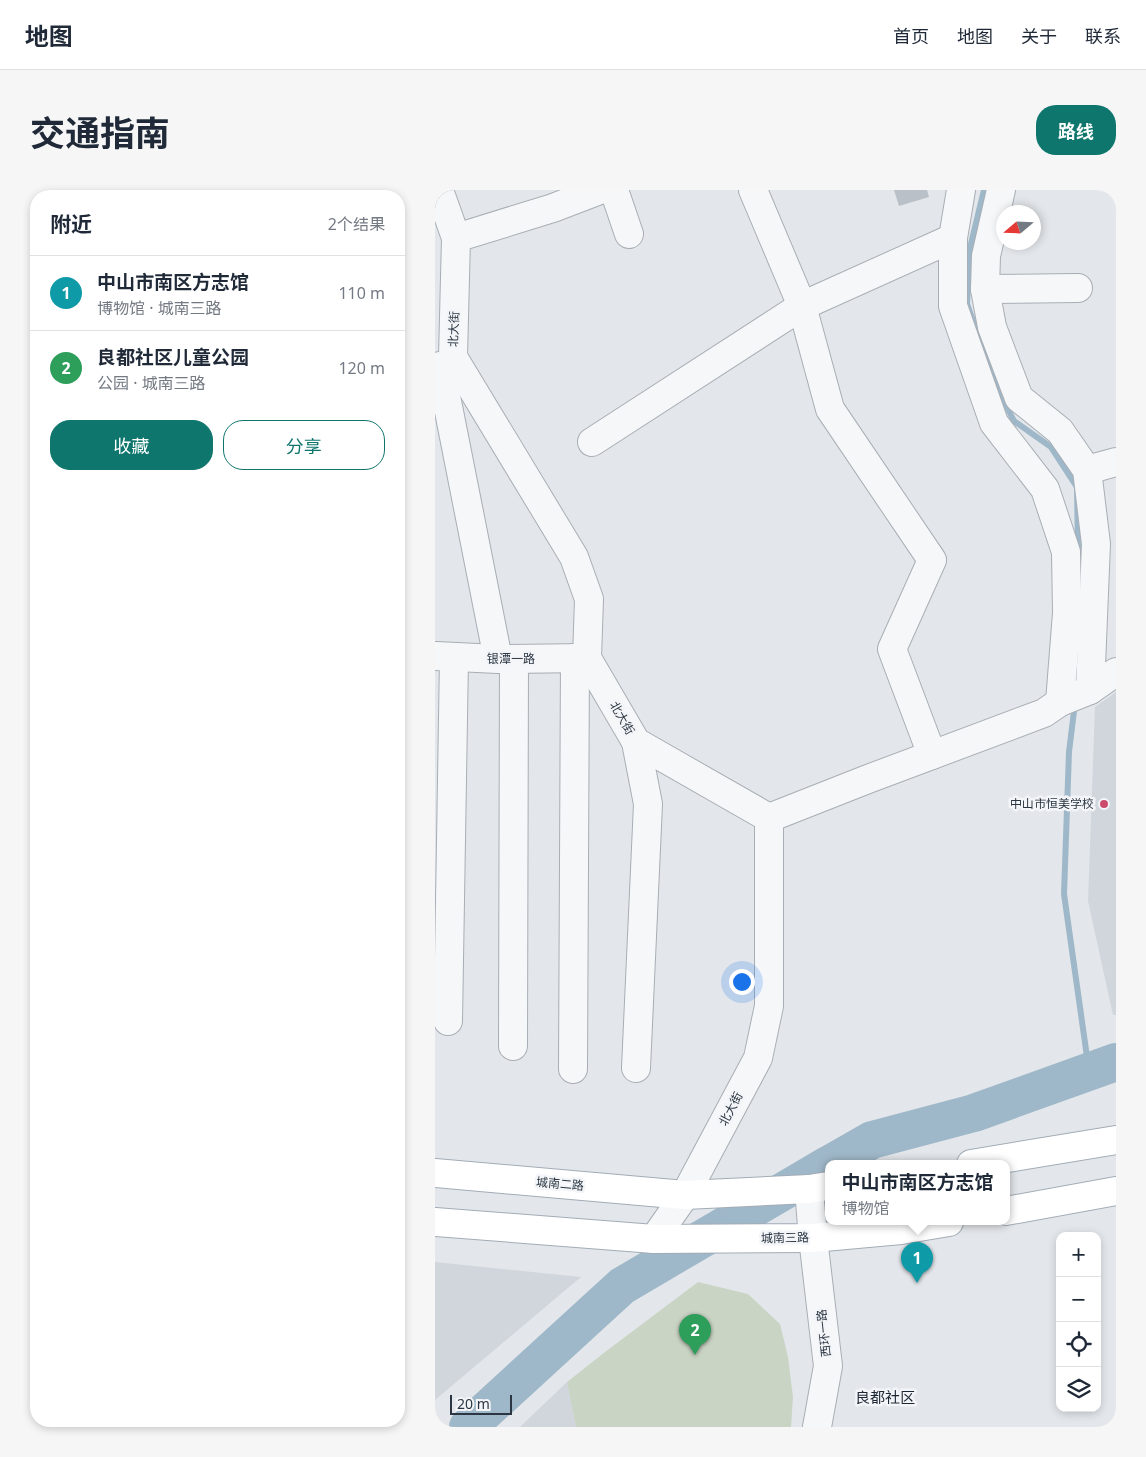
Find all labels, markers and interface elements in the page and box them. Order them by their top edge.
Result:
text: 地图 [25,19,73,52]
text: 首页 [893,24,929,48]
text: 地图 [957,24,993,48]
text: 关于 [1021,24,1057,48]
text: 联系 [1085,24,1121,48]
button: 路线 [1036,105,1116,155]
text: 交通指南 [30,109,170,156]
north arrow [996,205,1041,250]
text: 附近 [50,210,92,238]
text: 2个结果 [328,213,385,235]
text: 中山市南区方志馆 [97,269,249,295]
text: 1 [61,282,71,304]
text: 110 m [338,282,385,304]
text: 博物馆 · 城南三路 [97,297,222,319]
street label: 北大街 [444,311,463,347]
text: 良都社区儿童公园 [97,344,249,370]
text: 2 [61,357,71,379]
text: 120 m [338,357,385,379]
text: 公园 · 城南三路 [97,372,206,394]
button: 收藏 [50,420,213,470]
button: 分享 [223,420,385,470]
street label: 银潭一路 [487,650,535,667]
street label: 北大街 [606,698,639,738]
place label: 中山市恒美学校 [1010,795,1094,812]
marker: 中山市恒美学校 [1098,798,1110,810]
your location [729,969,755,995]
street label: 北大街 [715,1089,747,1129]
popup [825,1160,1010,1225]
text: 中山市南区方志馆 [841,1169,994,1195]
street label: 城南二路 [535,1173,585,1194]
text: 博物馆 [841,1197,890,1219]
street label: 城南三路 [761,1229,809,1246]
map controls [1056,1232,1101,1412]
button: + [1056,1232,1101,1277]
pin: 1 [901,1242,933,1283]
button: − [1056,1277,1101,1322]
street label: 西环一路 [813,1308,834,1358]
pin: 2 [679,1314,711,1355]
button: locate [1056,1322,1101,1367]
button: layers [1056,1367,1101,1412]
district label: 良都社区 [855,1387,915,1407]
scale bar [450,1392,513,1415]
text: 20 m [457,1394,490,1413]

